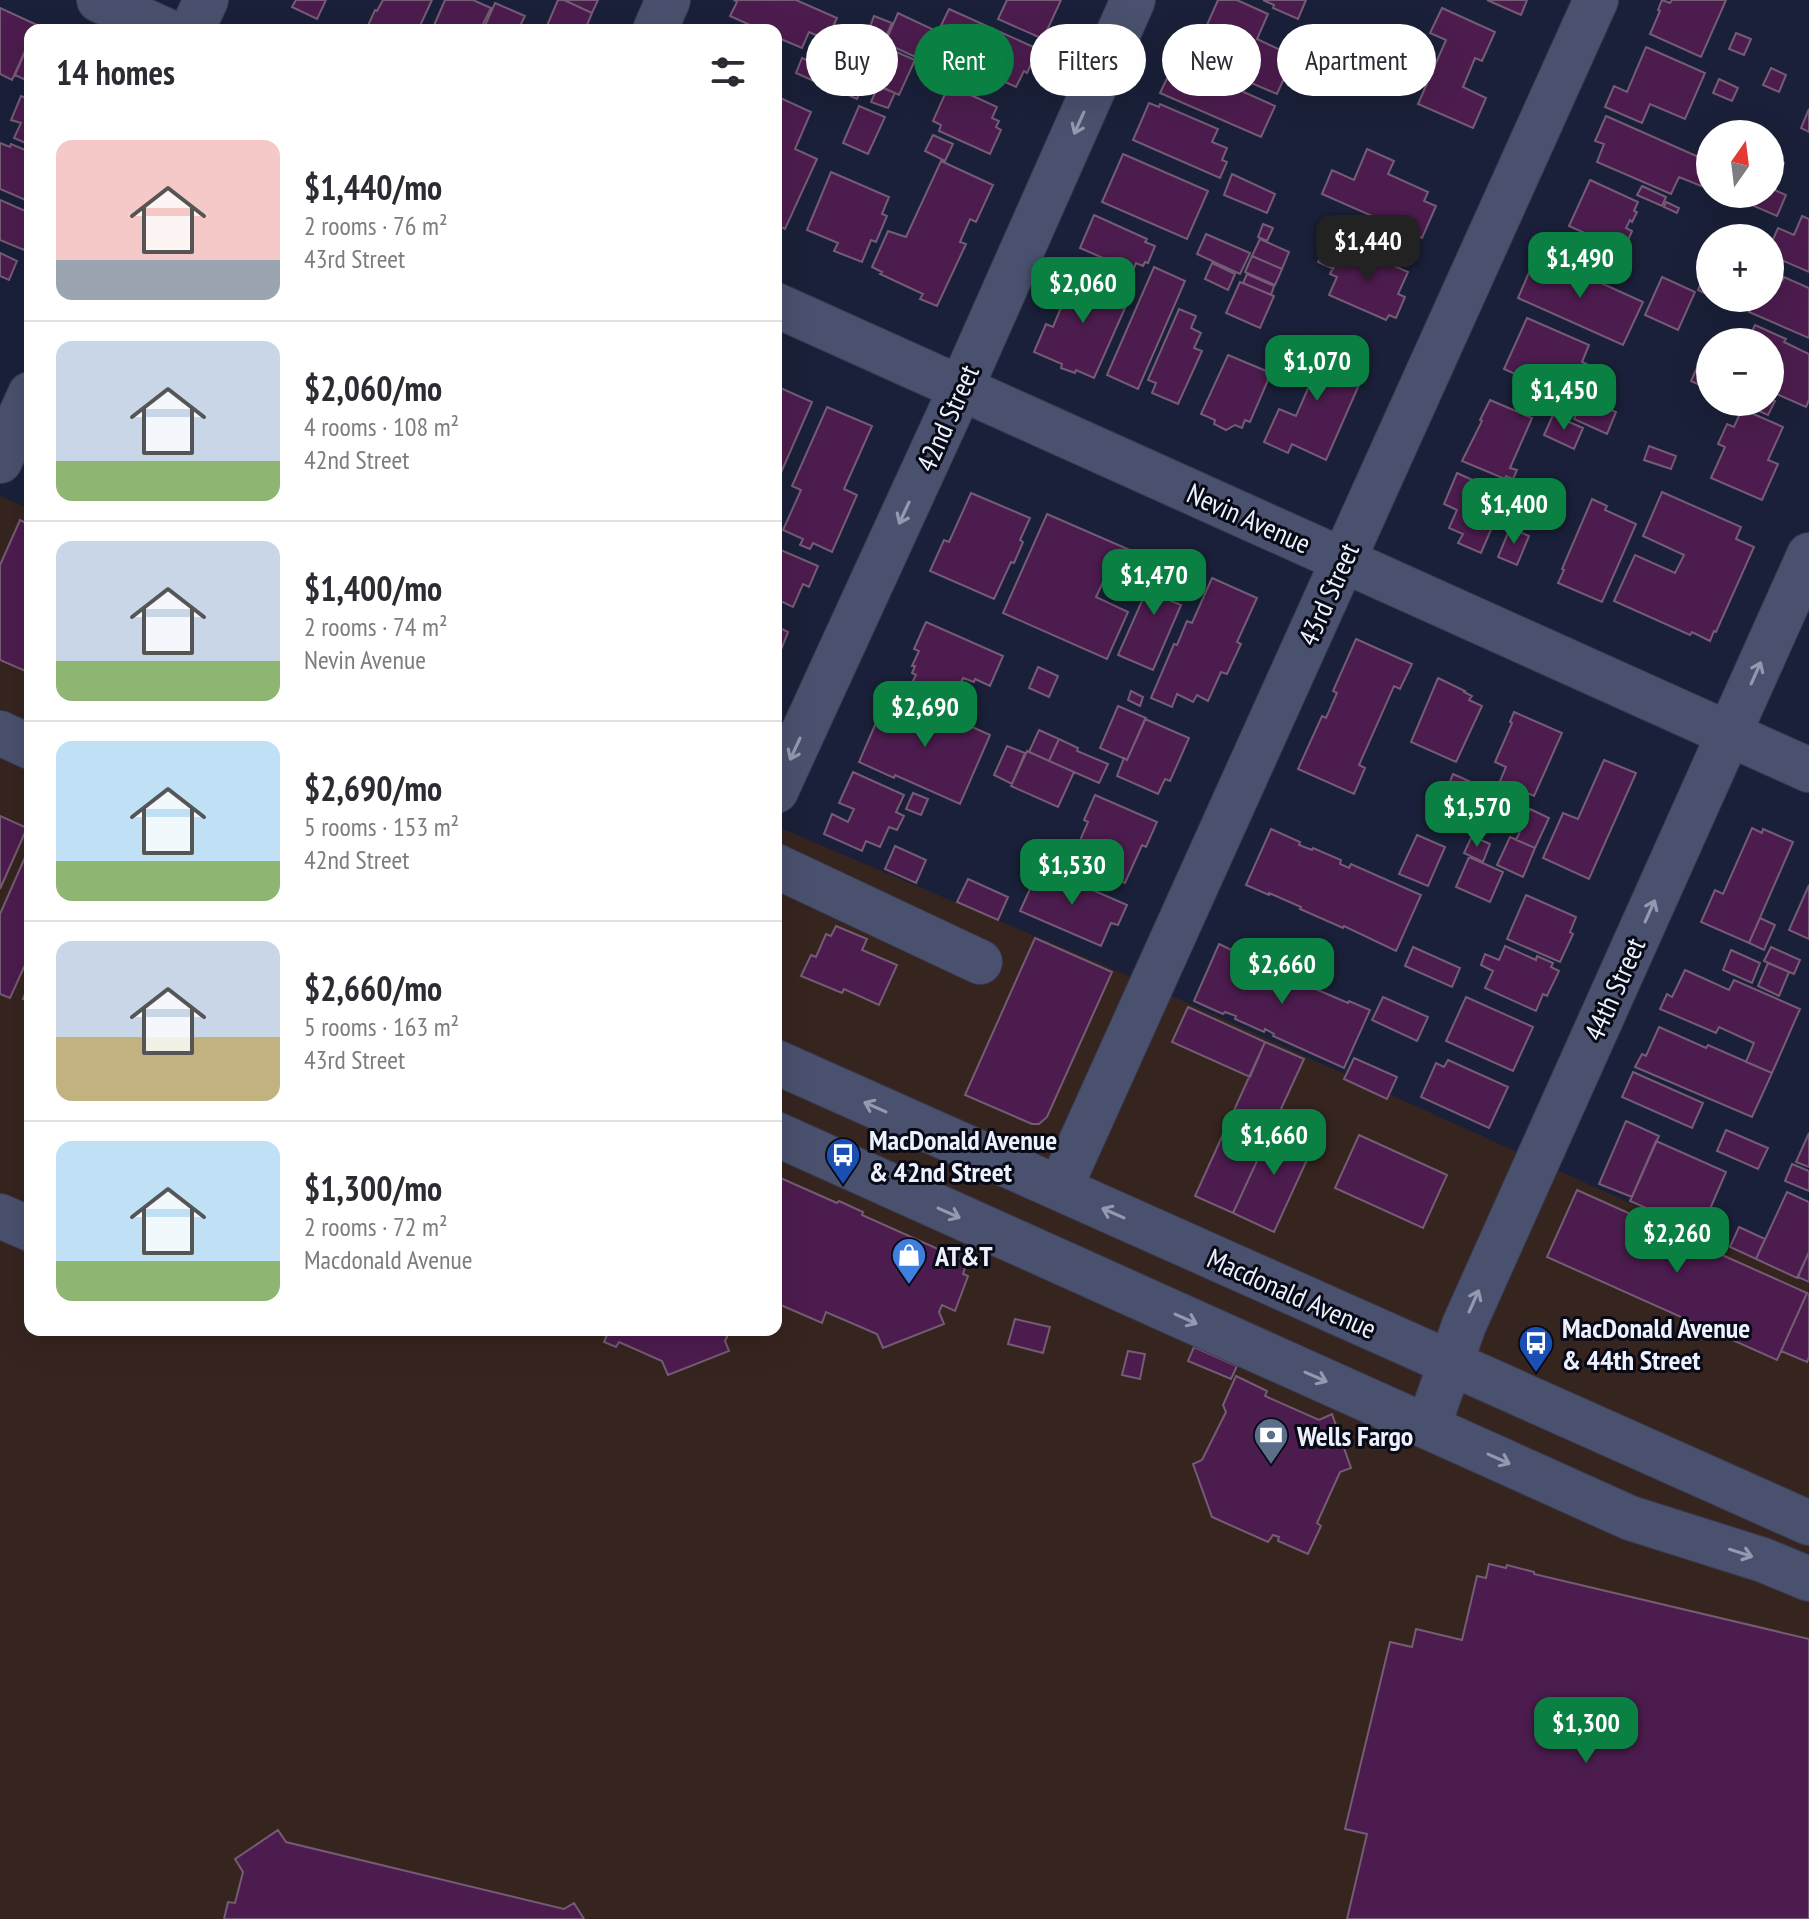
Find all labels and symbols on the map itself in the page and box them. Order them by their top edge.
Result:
one-way arrow [1070,110,1085,134]
north arrow [1696,120,1784,208]
pin: $1,440 [1303,215,1433,283]
pin: $1,490 [1515,232,1645,300]
pin: $2,060 [1018,257,1148,325]
pin: $1,070 [1252,335,1382,403]
street label: 42nd Street [907,358,987,477]
pin: $1,450 [1499,364,1629,432]
street label: Nevin Avenue [1181,474,1317,562]
pin: $1,400 [1449,478,1579,546]
one-way arrow [895,500,910,525]
street label: 43rd Street [1289,536,1367,651]
pin: $1,470 [1089,549,1219,617]
one-way arrow [1749,662,1764,686]
pin: $2,690 [860,681,990,749]
one-way arrow [787,737,802,761]
pin: $1,570 [1412,781,1542,849]
pin: $1,530 [1007,839,1137,907]
one-way arrow [1643,899,1658,923]
street label: 44th Street [1575,931,1653,1046]
pin: $2,660 [1217,938,1347,1006]
one-way arrow [864,1099,888,1114]
pin: $1,660 [1209,1109,1339,1177]
place label: MacDonald Avenue & 42nd Street [869,1121,1057,1190]
bus stop icon: MacDonald Avenue & 42nd Street [824,1136,862,1186]
one-way arrow [1101,1204,1126,1219]
one-way arrow [936,1206,961,1221]
pin: $2,260 [1612,1207,1742,1275]
shop icon: AT&T [890,1236,928,1286]
place label: AT&T [934,1237,993,1274]
street label: Macdonald Avenue [1202,1239,1382,1347]
one-way arrow [1468,1289,1483,1314]
place label: MacDonald Avenue & 44th Street [1562,1309,1750,1378]
one-way arrow [1173,1313,1198,1328]
bus stop icon: MacDonald Avenue & 44th Street [1517,1324,1555,1374]
one-way arrow [1304,1370,1328,1385]
bank icon: Wells Fargo [1252,1416,1290,1466]
place label: Wells Fargo [1296,1417,1413,1454]
one-way arrow [1487,1452,1511,1467]
one-way arrow [1728,1546,1753,1561]
pin: $1,300 [1521,1697,1651,1765]

